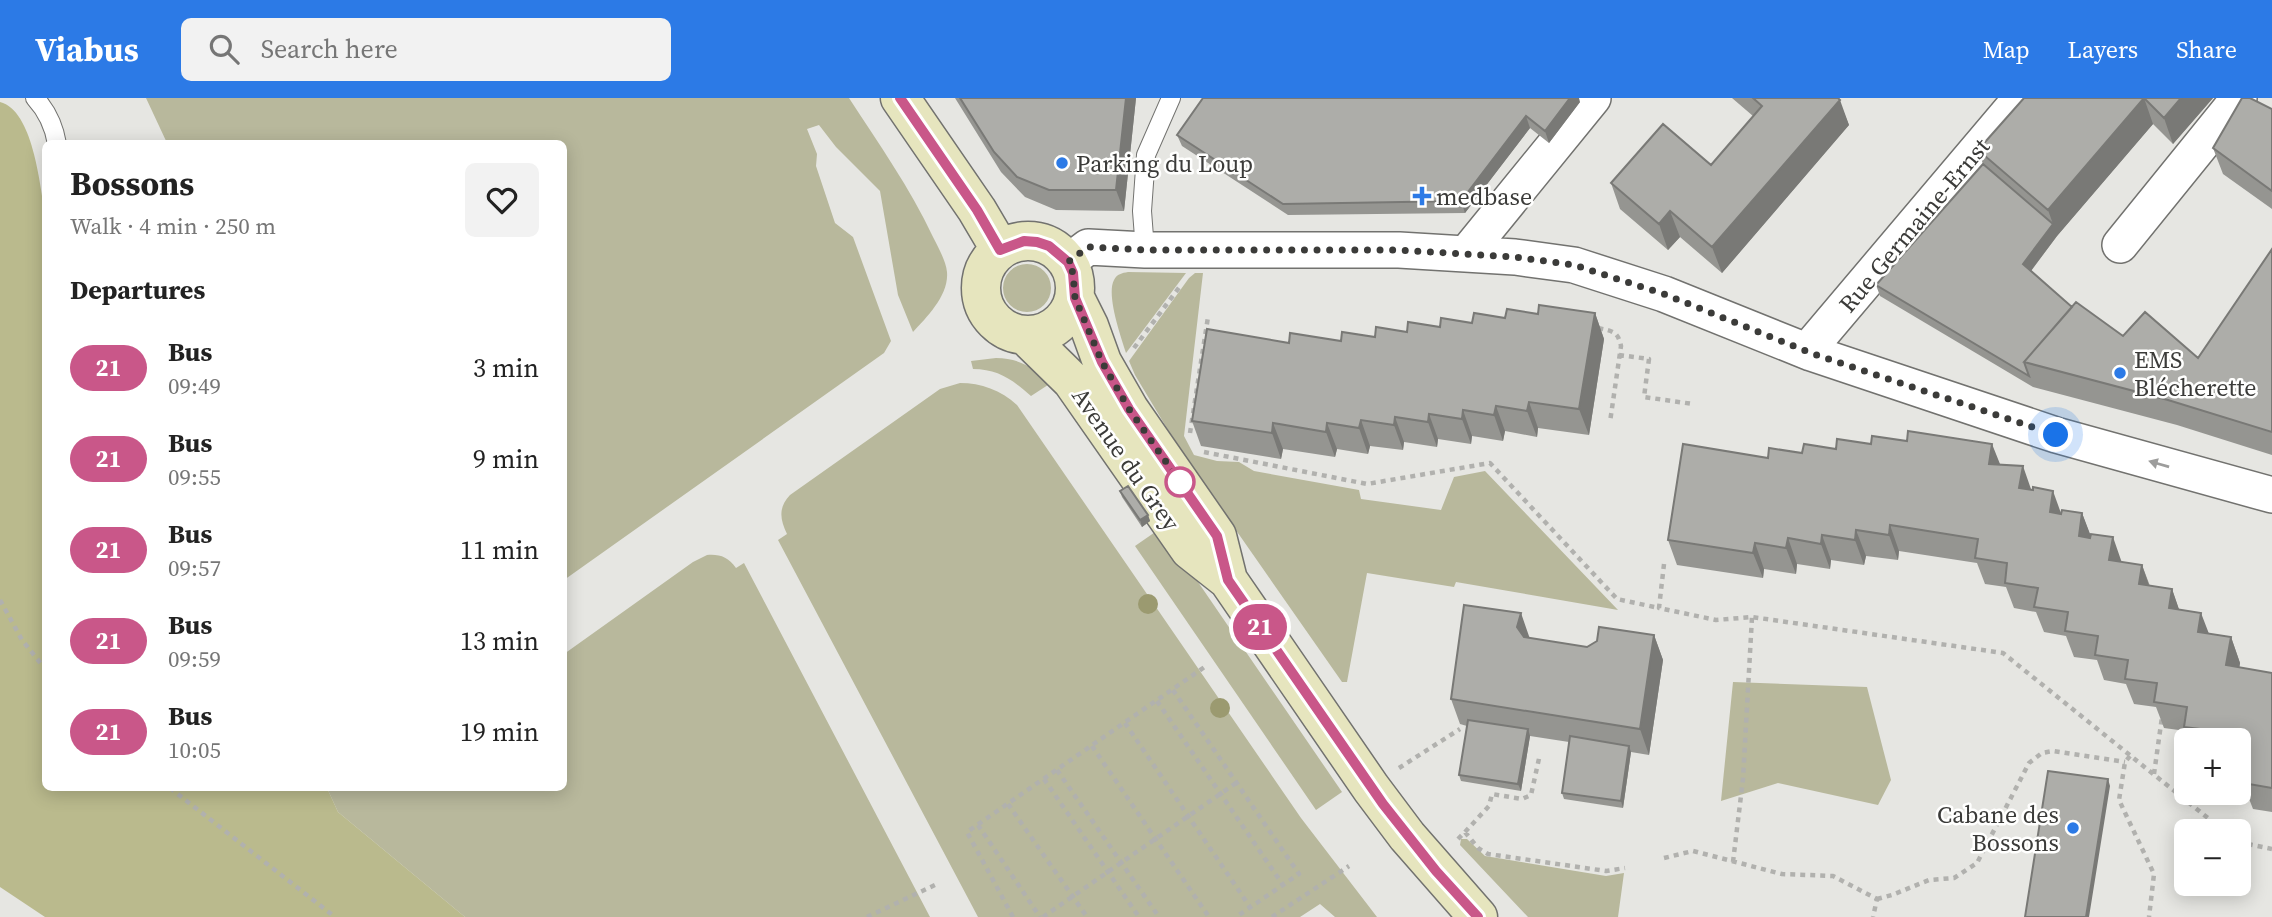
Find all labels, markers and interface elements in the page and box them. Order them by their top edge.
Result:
search box [181,18,671,81]
text: Viabus [35,27,139,72]
icon: search [205,30,243,68]
text: Search here [261,31,398,67]
text: Map [1983,33,2030,66]
text: Layers [2068,33,2138,66]
text: Share [2176,33,2237,66]
street label: Rue Germaine-Ernst [1831,131,1997,319]
place label: Parking du Loup [1076,147,1253,180]
marker: Parking du Loup [1054,155,1070,171]
text: Bossons [70,161,194,206]
button: heart [465,163,539,237]
place label: medbase [1436,180,1532,213]
marker: medbase [1414,188,1430,204]
text: Walk · 4 min · 250 m [70,210,276,242]
text: Departures [70,272,205,308]
text: Bus [168,334,212,370]
place label: EMS Blécherette [2134,343,2257,404]
text: 3 min [473,350,539,386]
text: 21 [95,351,122,384]
marker: EMS Blécherette [2112,365,2128,381]
text: 09:49 [168,370,221,402]
street label: Avenue du Grey [1064,381,1188,538]
your location [2038,417,2073,452]
text: Bus [168,425,212,461]
text: 9 min [473,441,539,477]
text: 21 [95,442,122,475]
one-way arrow [2148,459,2169,469]
text: 09:55 [168,461,221,493]
unlabelled marker [1165,467,1195,497]
text: Bus [168,516,212,552]
text: 11 min [460,532,539,568]
text: 21 [95,533,122,566]
text: 09:57 [168,552,221,584]
line badge: 21 [1228,604,1292,650]
text: Bus [168,607,212,643]
text: 21 [1247,610,1273,643]
text: 13 min [460,623,539,659]
text: 21 [95,624,122,657]
text: 09:59 [168,643,221,675]
text: Bus [168,698,212,734]
text: 19 min [460,714,539,750]
text: 21 [95,715,122,748]
map controls [2174,728,2251,896]
button: + [2174,728,2251,805]
text: 10:05 [168,734,221,766]
place label: Cabane des Bossons [1937,798,2059,859]
button: − [2174,819,2251,896]
marker: Cabane des Bossons [2065,820,2081,836]

